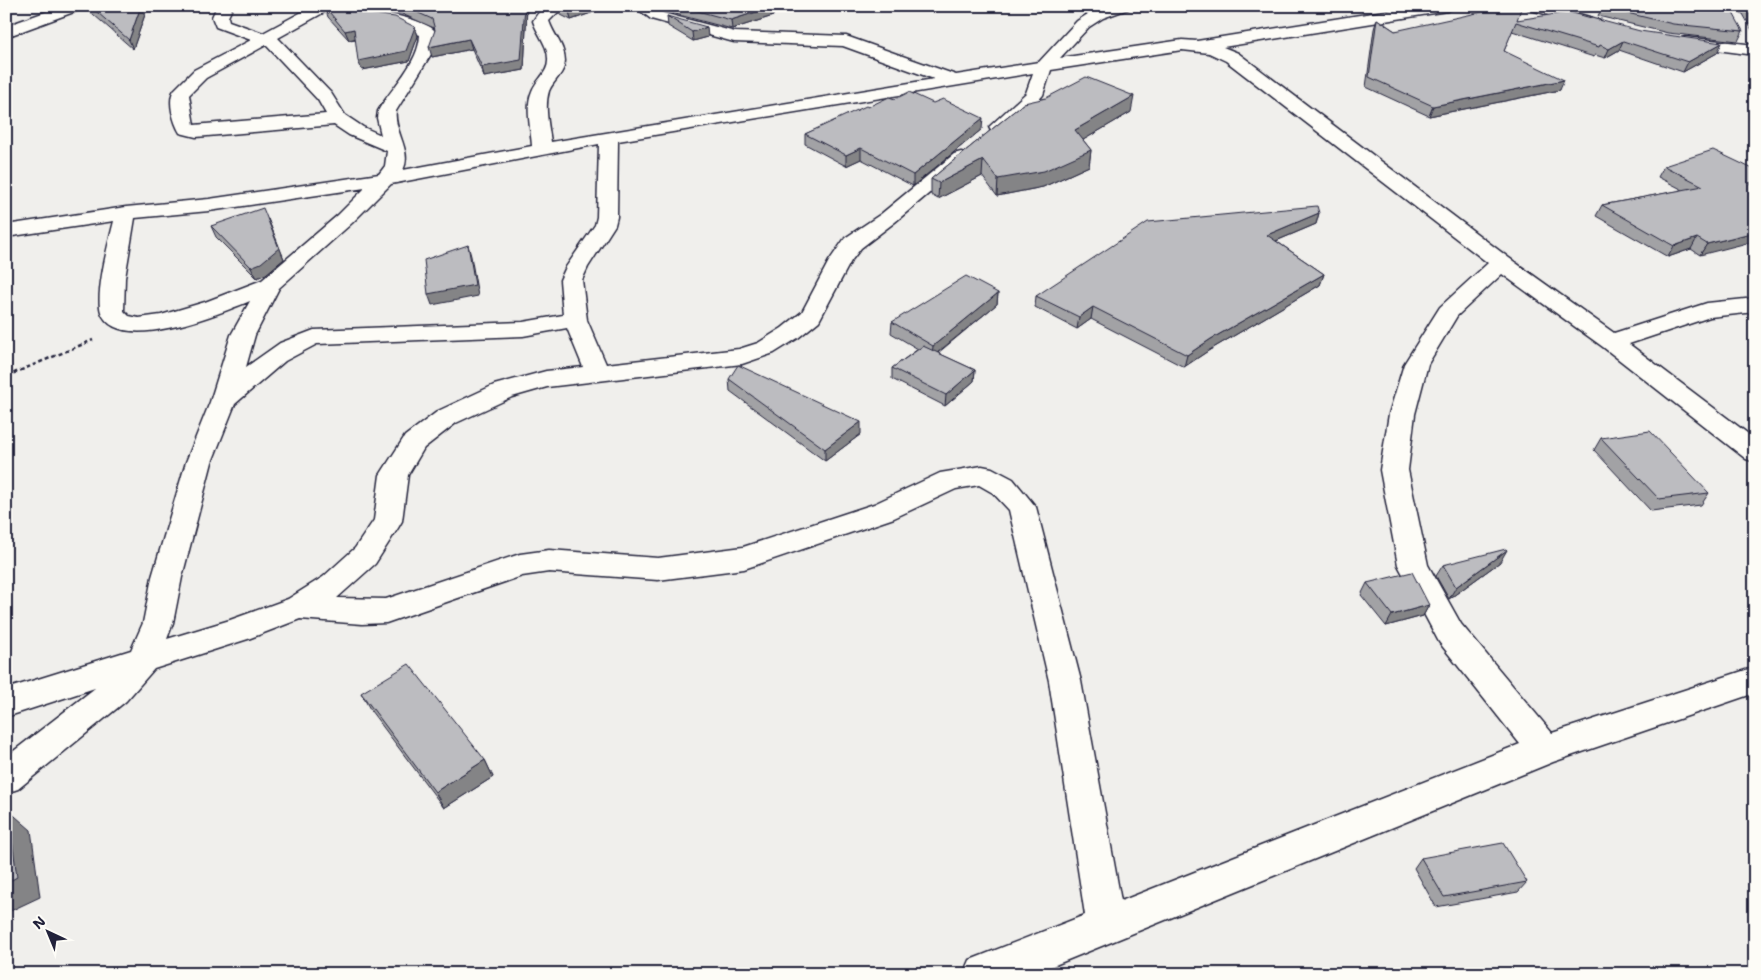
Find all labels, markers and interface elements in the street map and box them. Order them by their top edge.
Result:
north arrow [22,908,72,958]
text: N [29,912,49,933]

